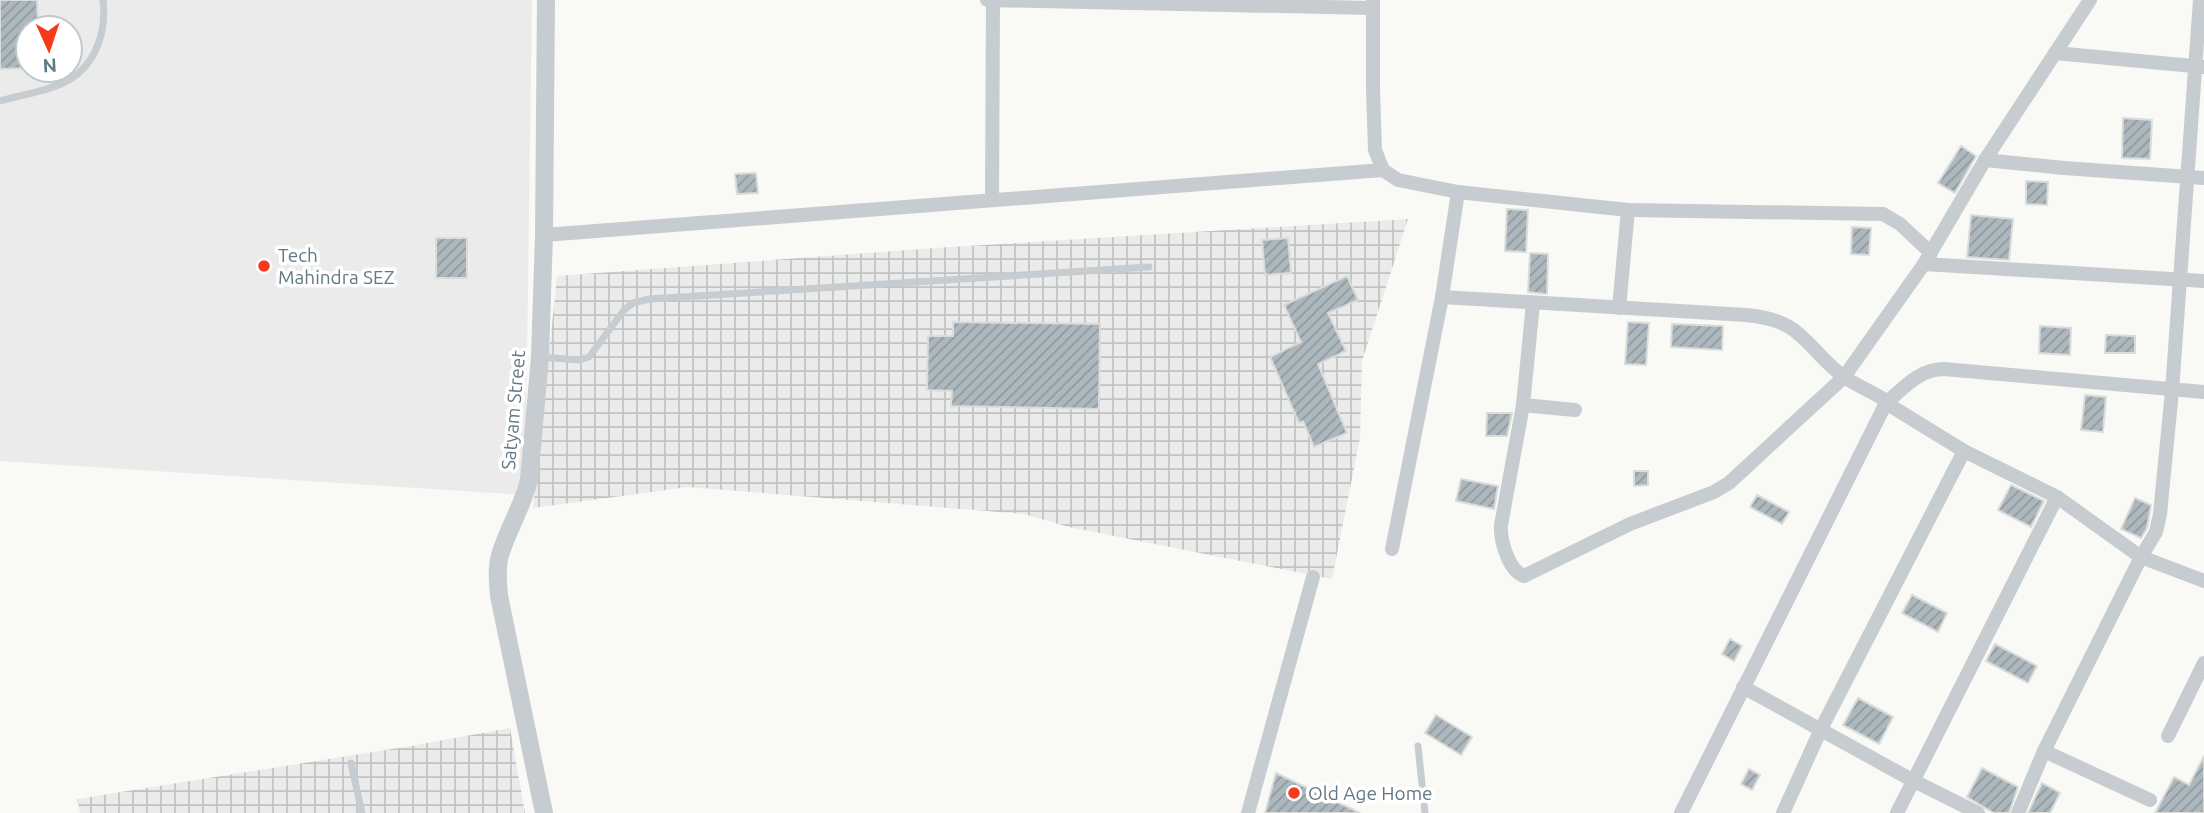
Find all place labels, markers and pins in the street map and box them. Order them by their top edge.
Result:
place label: Tech Mahindra SEZ [278,244,395,288]
marker: Tech Mahindra SEZ [256,258,272,274]
place label: Old Age Home [1308,782,1433,804]
marker: Old Age Home [1286,785,1302,801]

